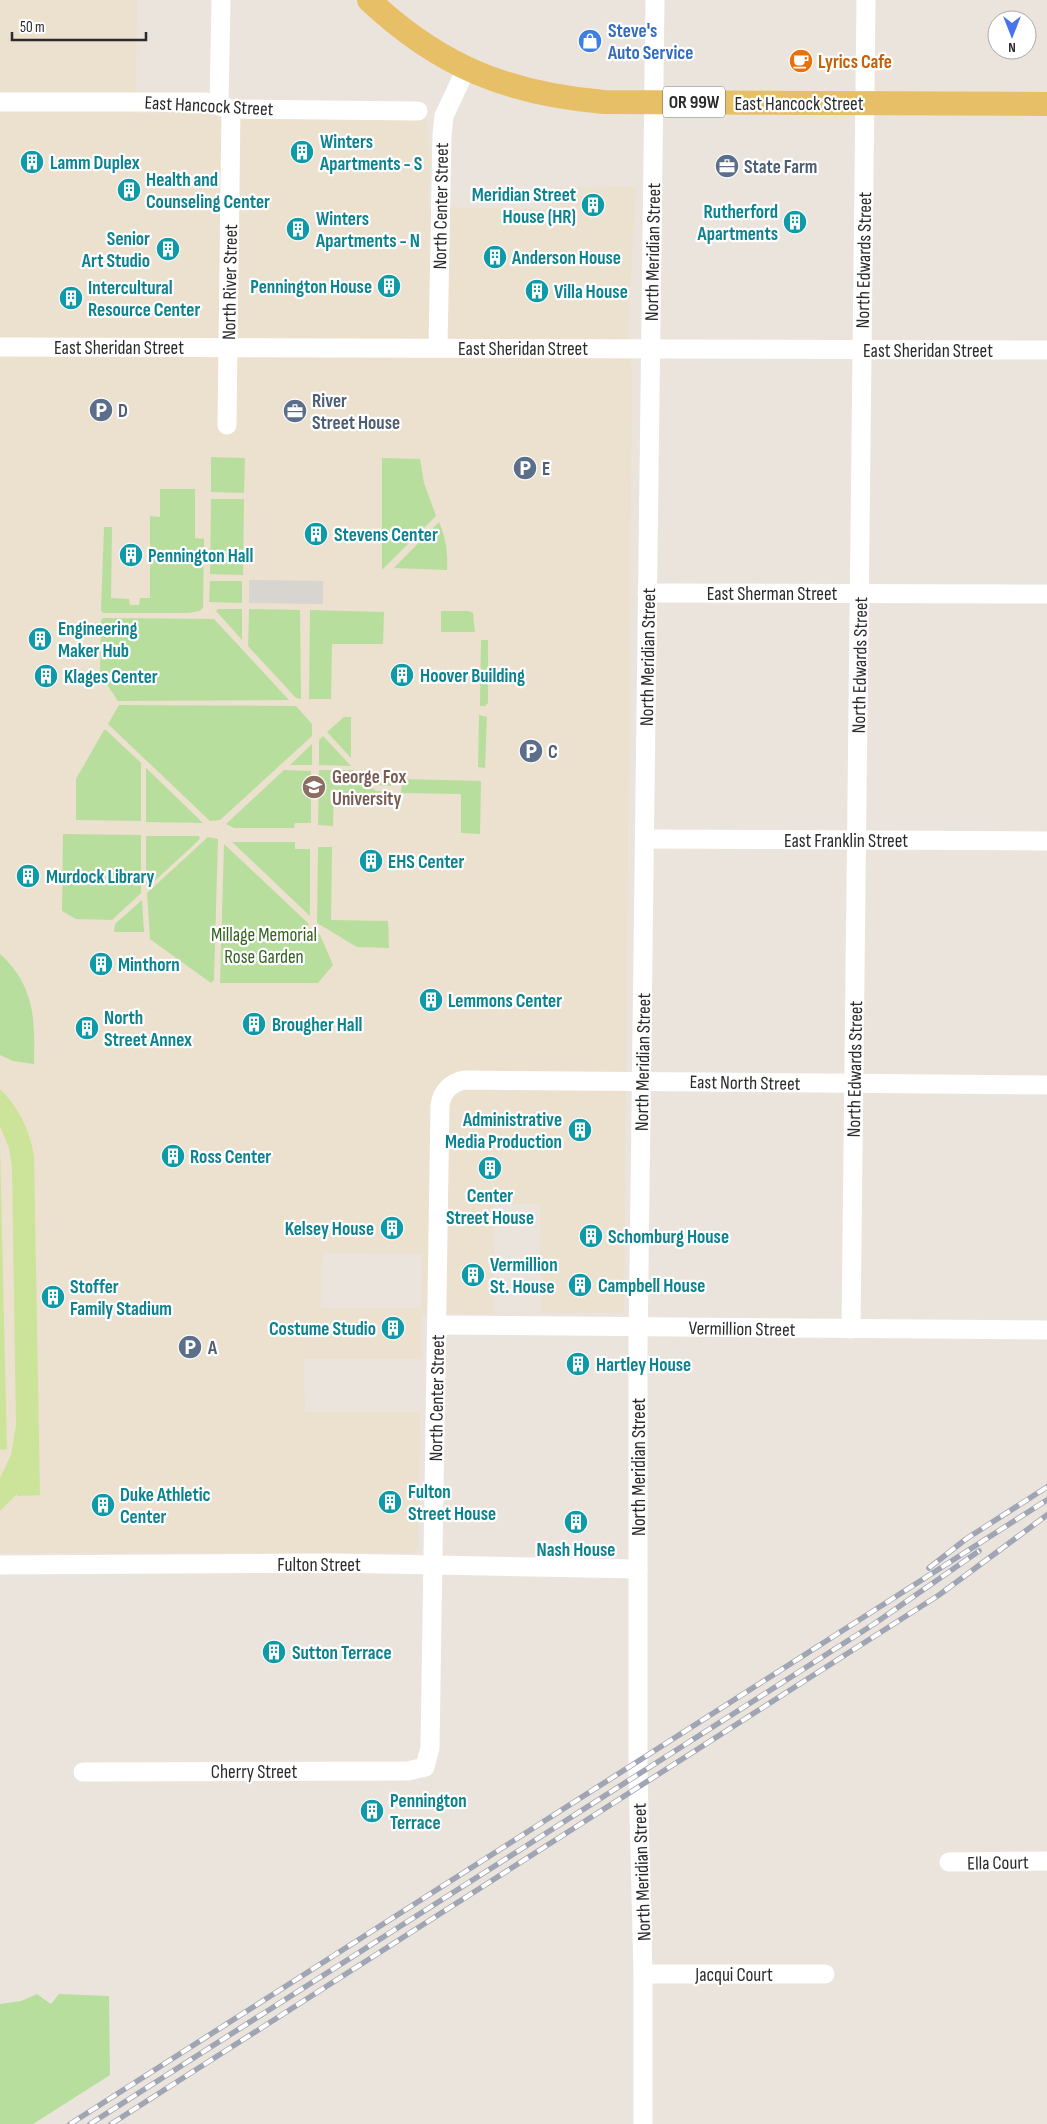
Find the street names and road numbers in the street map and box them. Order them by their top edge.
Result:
road number: OR 99W [663,86,725,118]
street label: East Hancock Street [144,92,274,121]
street label: East Hancock Street [735,93,864,116]
street label: North Center Street [429,142,454,270]
street label: North Meridian Street [641,183,666,321]
street label: North Edwards Street [852,191,877,329]
street label: North River Street [218,224,243,340]
street label: East Sheridan Street [54,337,184,360]
street label: East Sheridan Street [458,338,588,361]
street label: East Sheridan Street [863,340,993,363]
street label: East Sherman Street [707,583,838,606]
street label: North Meridian Street [636,588,661,726]
street label: North Edwards Street [848,596,873,734]
street label: East Franklin Street [784,830,908,853]
street label: North Meridian Street [631,993,656,1131]
street label: North Edwards Street [843,1000,868,1138]
street label: East North Street [689,1071,801,1096]
street label: Vermillion Street [688,1317,796,1342]
street label: North Center Street [425,1334,450,1462]
street label: North Meridian Street [628,1398,651,1536]
street label: Fulton Street [277,1554,361,1577]
street label: Cherry Street [211,1761,297,1784]
street label: North Meridian Street [629,1802,656,1941]
street label: Ella Court [967,1851,1029,1876]
street label: Jacqui Court [694,1964,773,1987]

